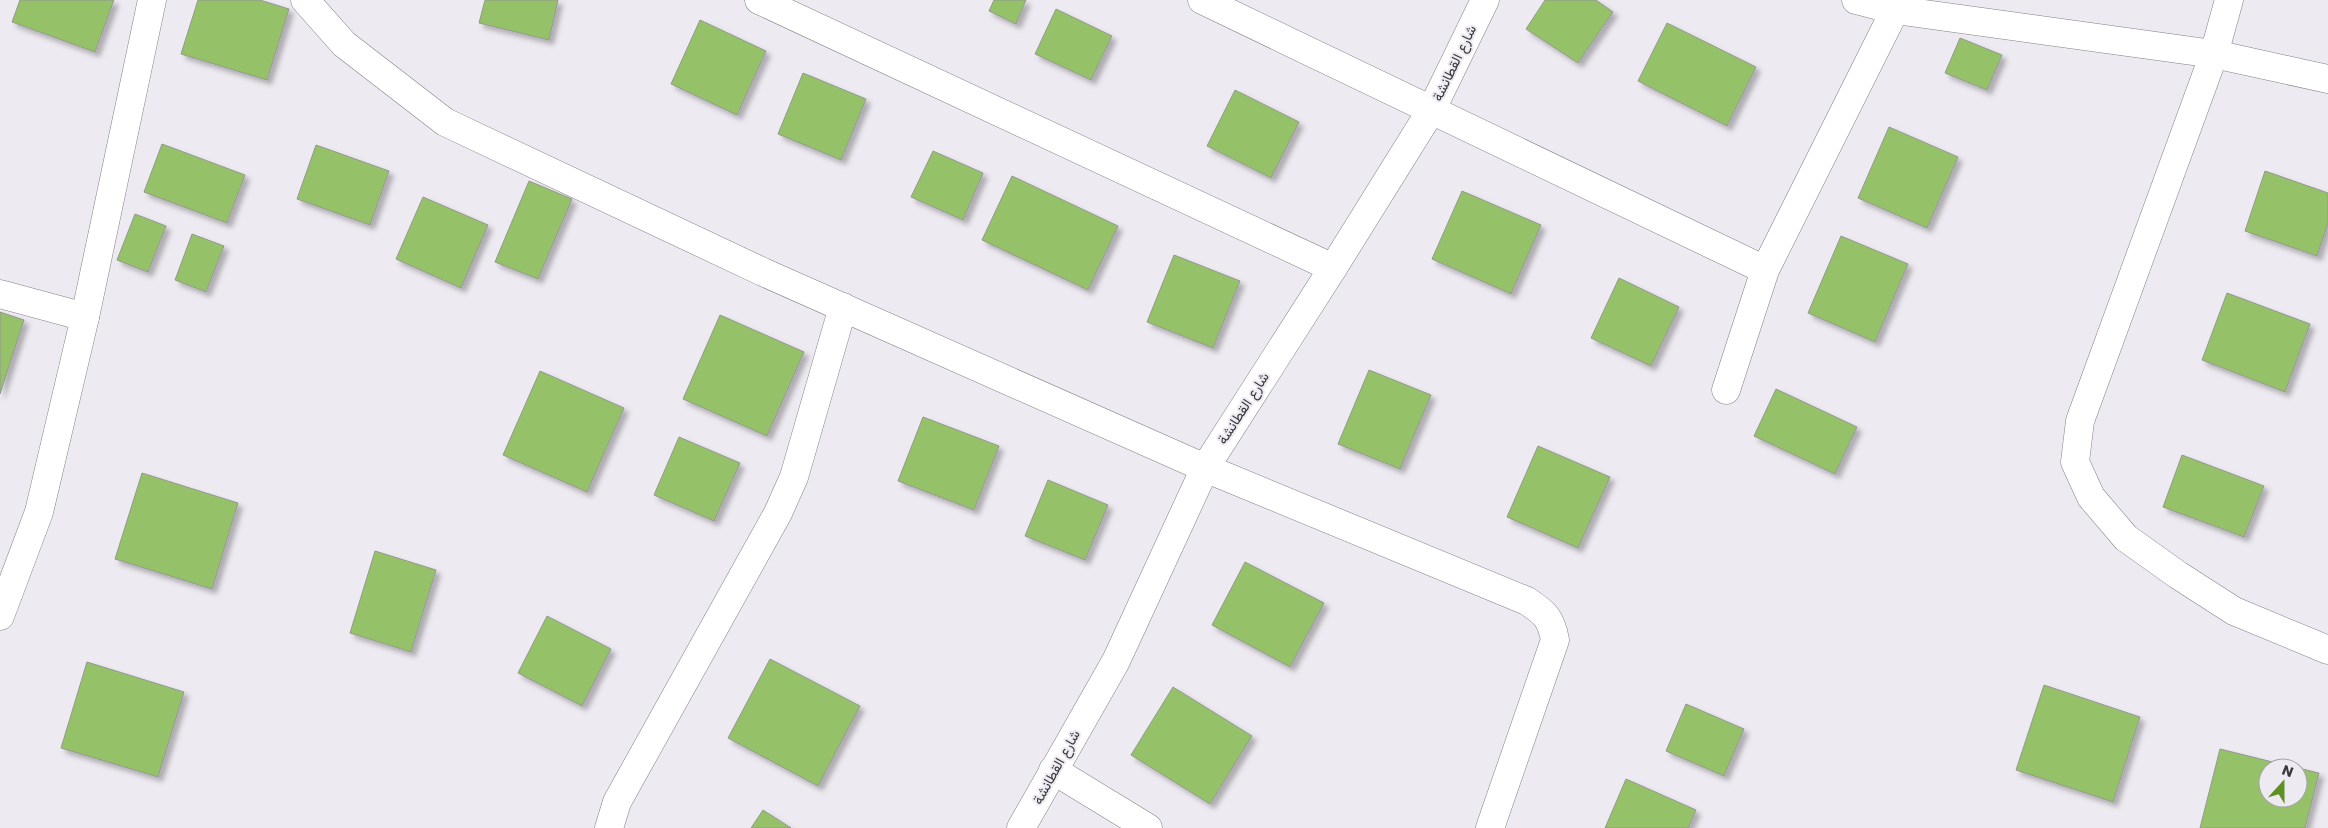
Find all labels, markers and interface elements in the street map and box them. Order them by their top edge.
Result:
street label: شارع القطانشة [1427,22,1482,105]
street label: شارع القطانشة [1212,368,1275,449]
street label: شارع القطانشة [1027,726,1086,808]
north arrow [2258,758,2308,808]
text: N [2279,760,2296,782]

